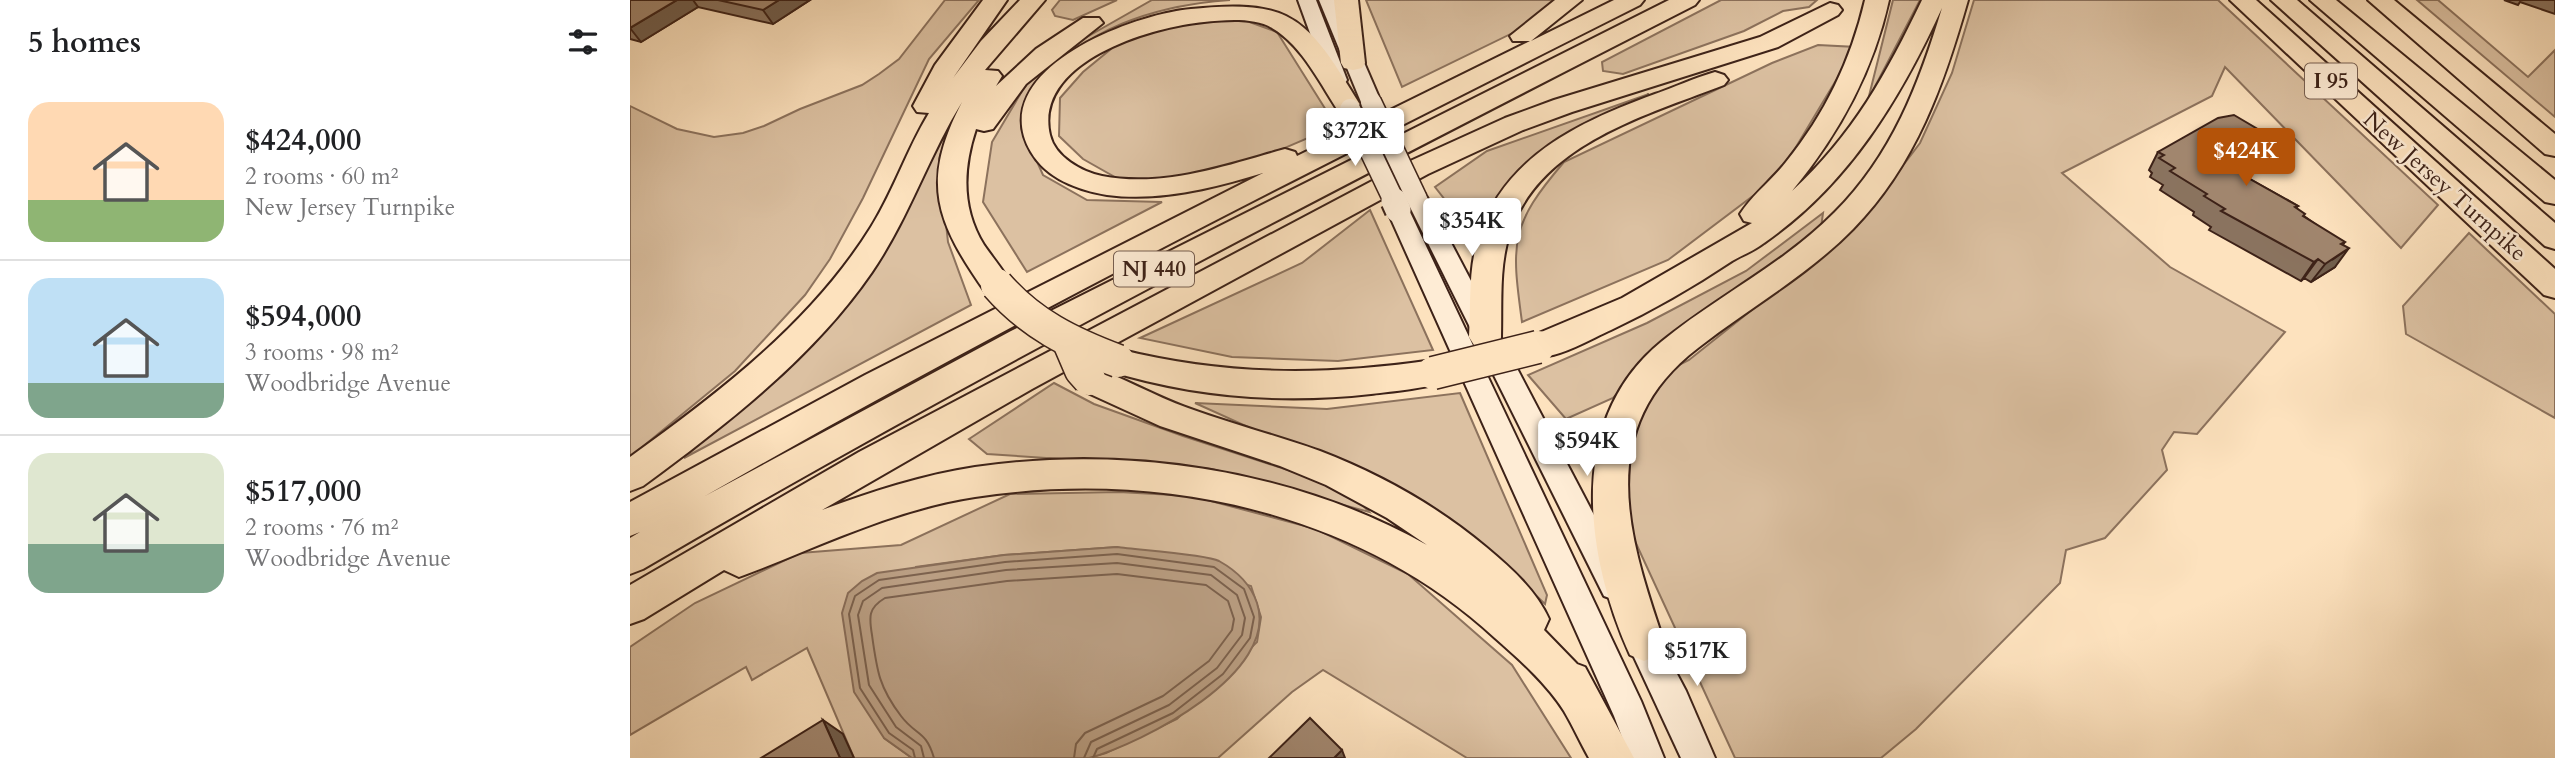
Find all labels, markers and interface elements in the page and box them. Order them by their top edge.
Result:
text: 5 homes [28,22,141,63]
icon: filters [564,23,602,61]
road number: I 95 [2305,64,2357,98]
street label: New Jersey Turnpike [2357,104,2533,268]
pin: $372K [1306,108,1404,168]
text: $372K [1322,115,1388,146]
text: $424,000 [245,120,361,161]
pin: $424K [2197,128,2295,188]
icon: home [84,130,168,214]
text: $424K [2213,135,2279,166]
text: 2 rooms · 60 m² [245,161,398,192]
text: New Jersey Turnpike [245,192,455,223]
pin: $354K [1423,198,1521,258]
text: $354K [1439,205,1505,236]
road number: NJ 440 [1114,252,1194,286]
text: $594,000 [245,296,361,337]
icon: home [84,306,168,390]
text: 3 rooms · 98 m² [245,337,398,368]
text: Woodbridge Avenue [245,368,451,399]
pin: $594K [1538,419,1636,478]
text: $594K [1554,425,1620,456]
text: $517,000 [245,471,361,512]
icon: home [84,481,168,565]
text: 2 rooms · 76 m² [245,512,398,543]
text: Woodbridge Avenue [245,543,451,574]
pin: $517K [1648,628,1746,688]
text: $517K [1664,635,1730,666]

